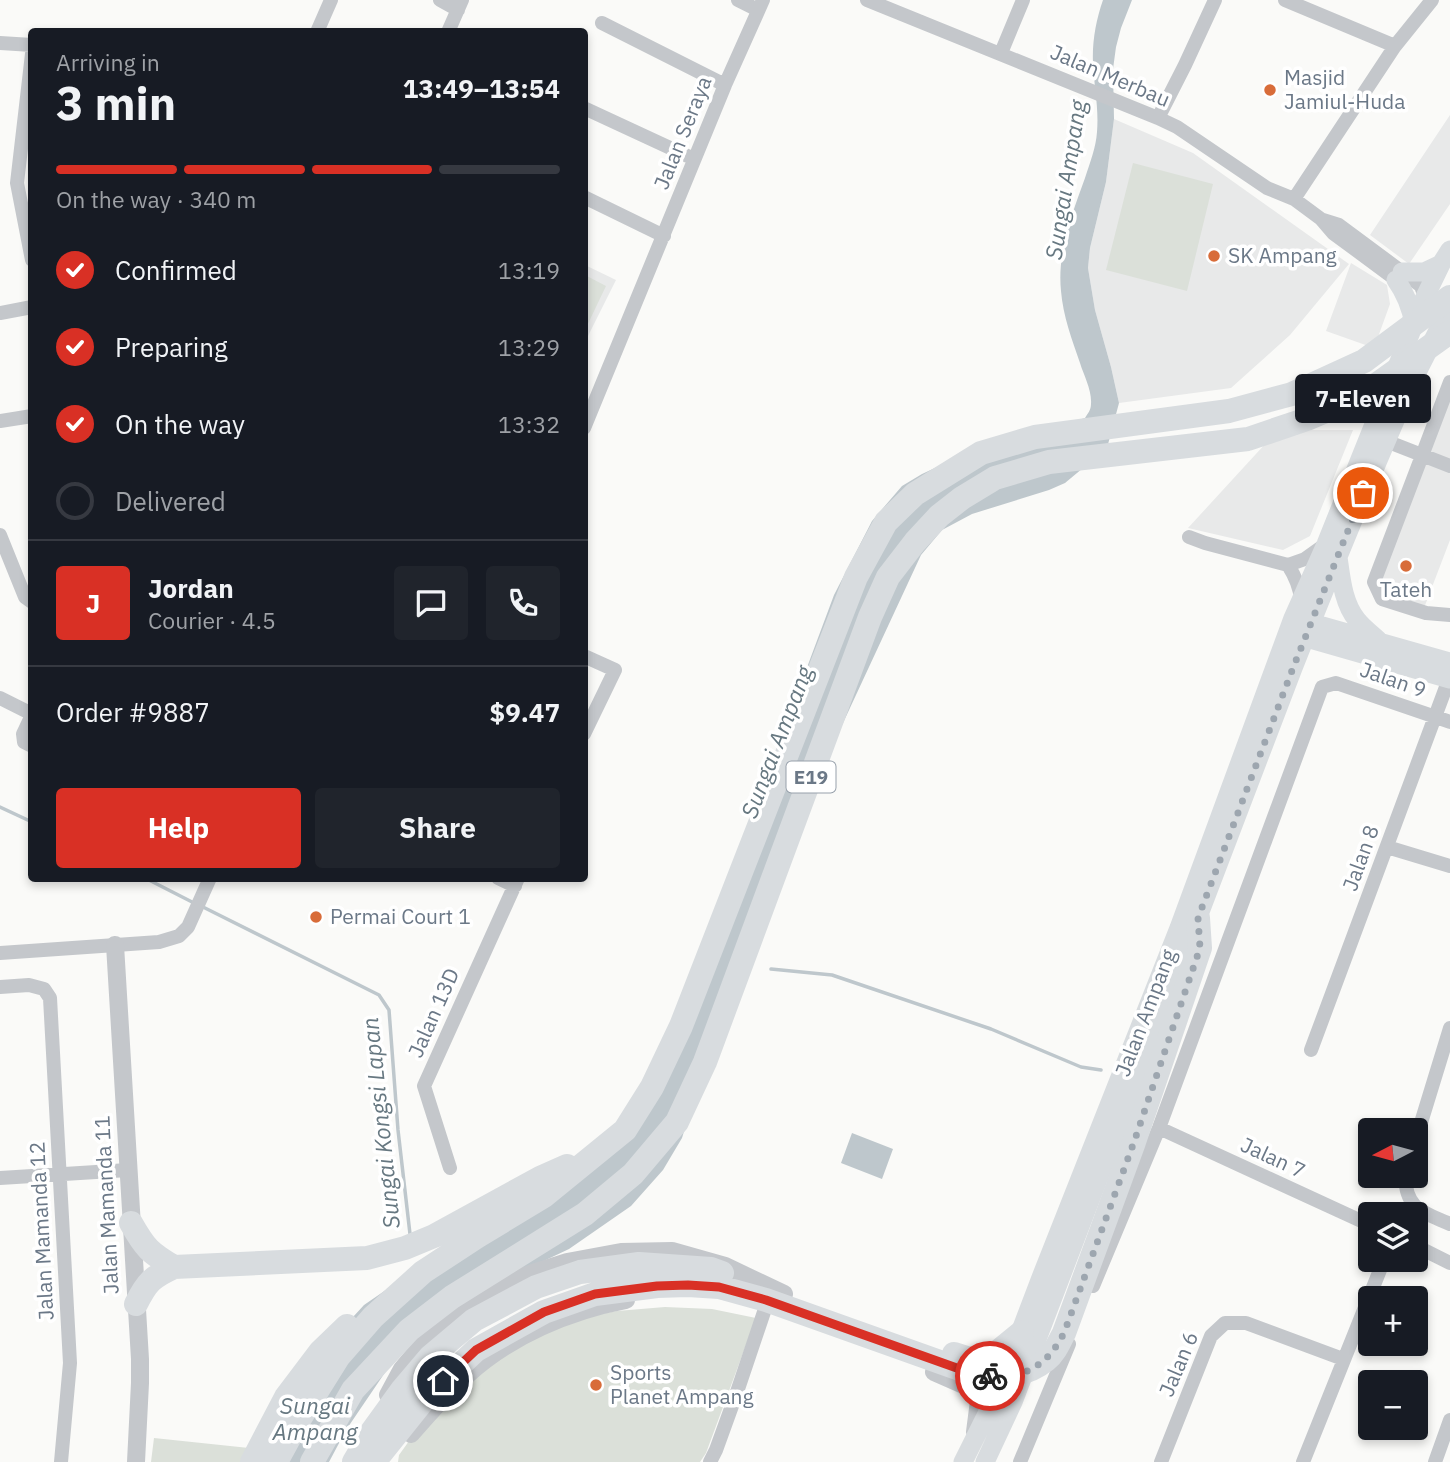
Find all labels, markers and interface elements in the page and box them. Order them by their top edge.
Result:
street label: Jalan Merbau [1046,37,1174,113]
text: Arriving in [56,47,160,77]
place label: Masjid Jamiul-Huda [1284,63,1406,115]
text: 13:49–13:54 [403,71,560,105]
street label: Jalan Seraya [647,72,717,193]
text: 3 min [56,73,176,133]
marker: Masjid Jamiul-Huda [1262,82,1278,98]
water label: Sungai Ampang [1038,97,1093,262]
text: On the way · 340 m [56,184,256,214]
place label: SK Ampang [1228,241,1337,269]
marker: SK Ampang [1206,248,1222,264]
icon: check [56,251,94,289]
text: Confirmed [115,253,237,287]
text: 13:19 [498,255,560,285]
icon: check [56,328,94,366]
text: Preparing [115,330,228,364]
text: 13:29 [498,332,560,362]
callout: 7-Eleven [1295,374,1431,423]
text: 7-Eleven [1315,383,1411,413]
icon: check [56,405,94,443]
text: On the way [115,407,245,441]
text: 13:32 [498,409,560,439]
pin [1333,463,1393,523]
icon: bag [1344,474,1382,512]
text: Delivered [115,484,226,518]
marker: Tateh [1398,558,1414,574]
button: chat [394,566,468,640]
button: phone [486,566,560,640]
text: Jordan [148,571,234,605]
place label: Tateh [1380,575,1432,603]
text: J [86,586,100,620]
text: Courier · 4.5 [148,605,276,635]
street label: Jalan 9 [1356,655,1430,703]
water label: Sungai Ampang [733,660,819,822]
text: Order #9887 [56,695,210,729]
text: $9.47 [490,695,560,729]
road number: E19 [786,762,836,792]
button: Help [56,788,301,868]
button: Share [315,788,560,868]
street label: Jalan 8 [1335,821,1385,895]
place label: Permai Court 1 [330,902,471,930]
marker: Permai Court 1 [308,909,324,925]
street label: Jalan Ampang [1108,945,1182,1080]
street label: Jalan 13D [401,963,465,1062]
water label: Sungai Kongsi Lapan [354,1016,406,1230]
street label: Jalan Mamanda 11 [87,1115,125,1295]
north arrow [1358,1118,1428,1188]
map controls [1358,1118,1428,1440]
street label: Jalan 7 [1237,1130,1310,1184]
street label: Jalan Mamanda 12 [22,1141,60,1321]
button: layers [1358,1202,1428,1272]
button: + [1358,1286,1428,1356]
street label: Jalan 6 [1152,1327,1204,1401]
courier [955,1341,1025,1411]
pin [413,1351,473,1411]
icon: bike [971,1357,1009,1395]
place label: Sports Planet Ampang [610,1358,754,1410]
icon: home [424,1362,462,1400]
button: − [1358,1370,1428,1440]
marker: Sports Planet Ampang [588,1377,604,1393]
water label: Sungai Ampang [271,1390,359,1446]

